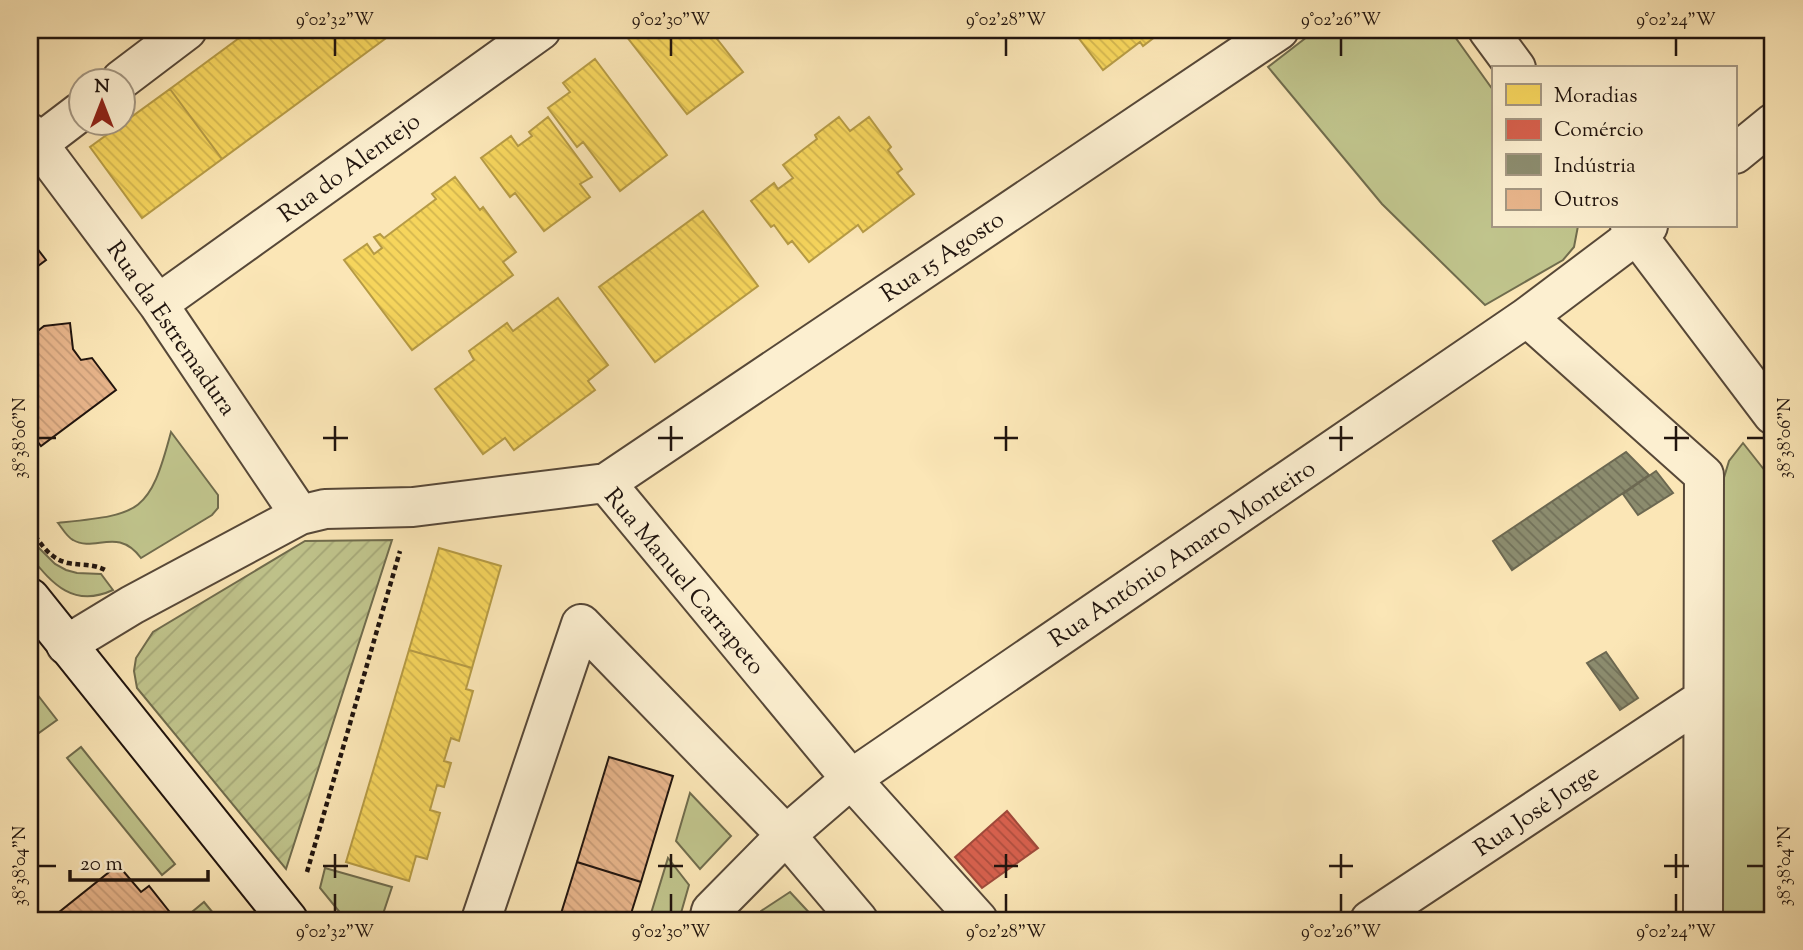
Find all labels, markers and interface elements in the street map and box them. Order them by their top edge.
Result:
text: 9°02'32"W [296,8,374,34]
text: 9°02'30"W [632,8,710,34]
text: 9°02'28"W [966,8,1046,34]
text: 9°02'26"W [1301,8,1381,34]
text: 9°02'24"W [1636,8,1716,34]
north arrow [66,66,136,136]
legend [1492,66,1736,228]
text: N [94,74,110,101]
text: Moradias [1554,82,1638,112]
street label: Rua do Alentejo [272,105,428,232]
text: Comércio [1554,116,1643,146]
text: Indústria [1554,152,1636,182]
text: Outros [1554,186,1619,216]
street label: Rua 15 Agosto [875,204,1012,312]
street label: Rua da Estremadura [97,235,243,423]
text: 38°38'06"N [8,397,34,479]
text: 38°38'06"N [1773,397,1799,479]
street label: Rua António Amaro Monteiro [1043,453,1323,657]
street label: Rua Manuel Carrapeto [595,482,772,683]
street label: Rua José Jorge [1468,757,1606,866]
text: 38°38'04"N [8,826,34,906]
text: 38°38'04"N [1773,826,1799,906]
scale bar [70,838,208,882]
text: 20 m [80,850,123,880]
text: 9°02'32"W [296,920,374,946]
text: 9°02'30"W [632,920,710,946]
text: 9°02'28"W [966,920,1046,946]
text: 9°02'26"W [1301,920,1381,946]
text: 9°02'24"W [1636,920,1716,946]

